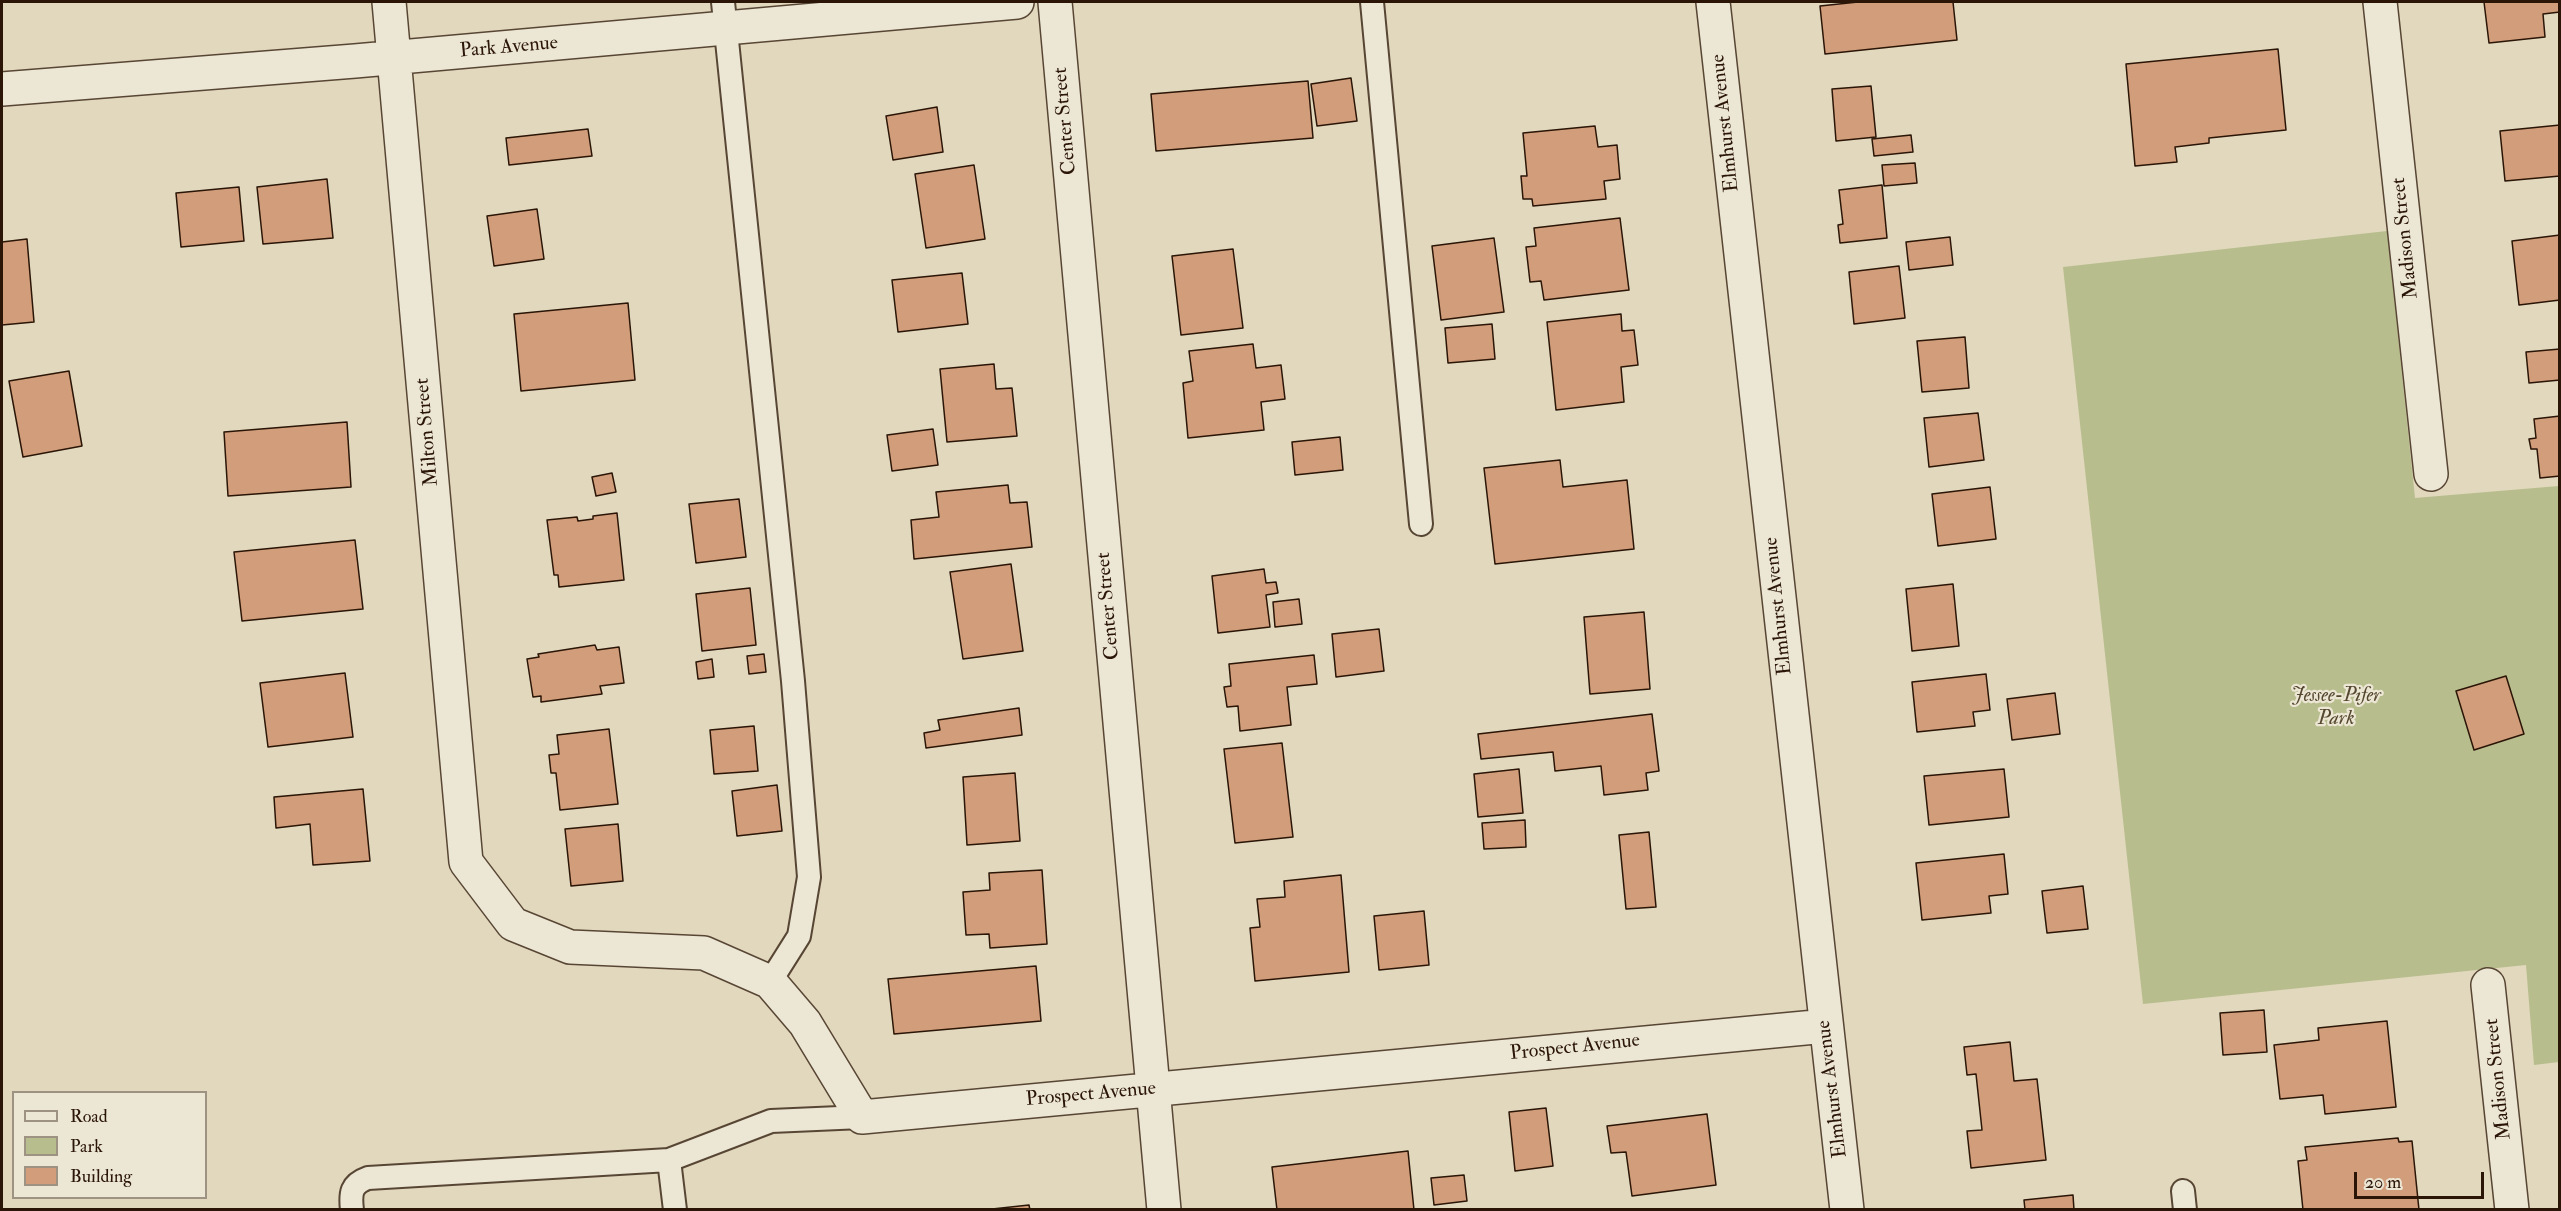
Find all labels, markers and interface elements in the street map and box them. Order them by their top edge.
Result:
street label: Park Avenue [459,32,559,64]
street label: Elmhurst Avenue [1707,53,1745,193]
street label: Center Street [1049,66,1083,176]
street label: Madison Street [2388,176,2424,300]
street label: Milton Street [411,377,445,487]
street label: Elmhurst Avenue [1760,536,1798,676]
street label: Center Street [1092,551,1126,661]
park label: Jessee-Pifer Park [2291,685,2381,732]
street label: Madison Street [2481,1017,2517,1141]
street label: Elmhurst Avenue [1813,1019,1853,1159]
street label: Prospect Avenue [1509,1029,1641,1067]
street label: Prospect Avenue [1025,1077,1157,1113]
legend [12,1091,207,1199]
text: Road [70,1105,108,1128]
text: Park [70,1135,103,1158]
scale bar [2357,1160,2488,1198]
text: Building [70,1165,132,1188]
text: 20 m [2365,1171,2401,1194]

